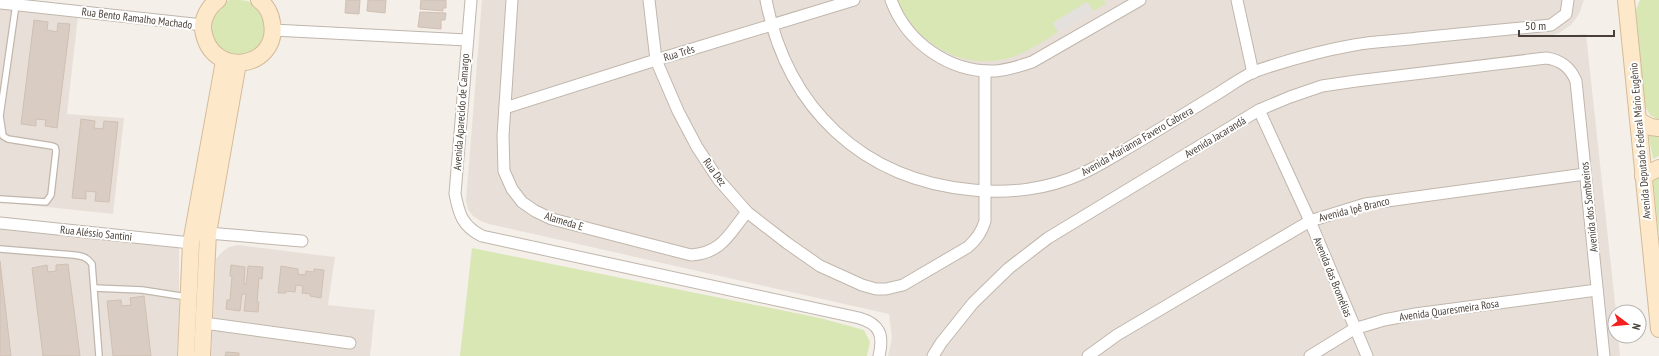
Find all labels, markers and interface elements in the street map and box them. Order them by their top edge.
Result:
street label: Rua Bento Ramalho Machado [81,4,193,32]
scale bar [1519,12,1614,38]
text: 50 m [1525,18,1546,33]
street label: Rua Três [662,42,696,64]
street label: Avenida Aparecido de Camargo [450,53,472,171]
street label: Avenida Deputado Federal Mário Eugênio [1626,62,1654,220]
street label: Avenida Marianna Favero Cabrera [1079,103,1195,179]
street label: Avenida Jacarandá [1182,113,1248,161]
street label: Rua Dez [700,155,730,189]
street label: Avenida dos Sombreiros [1577,161,1601,253]
street label: Avenida Ipê Branco [1317,193,1391,225]
street label: Alameda E [543,208,585,234]
street label: Rua Aléssio Santini [59,222,133,244]
street label: Avenida das Bromélias [1311,235,1356,319]
street label: Avenida Quaresmeira Rosa [1398,296,1500,324]
north arrow [1607,304,1647,344]
text: N [1629,322,1644,332]

